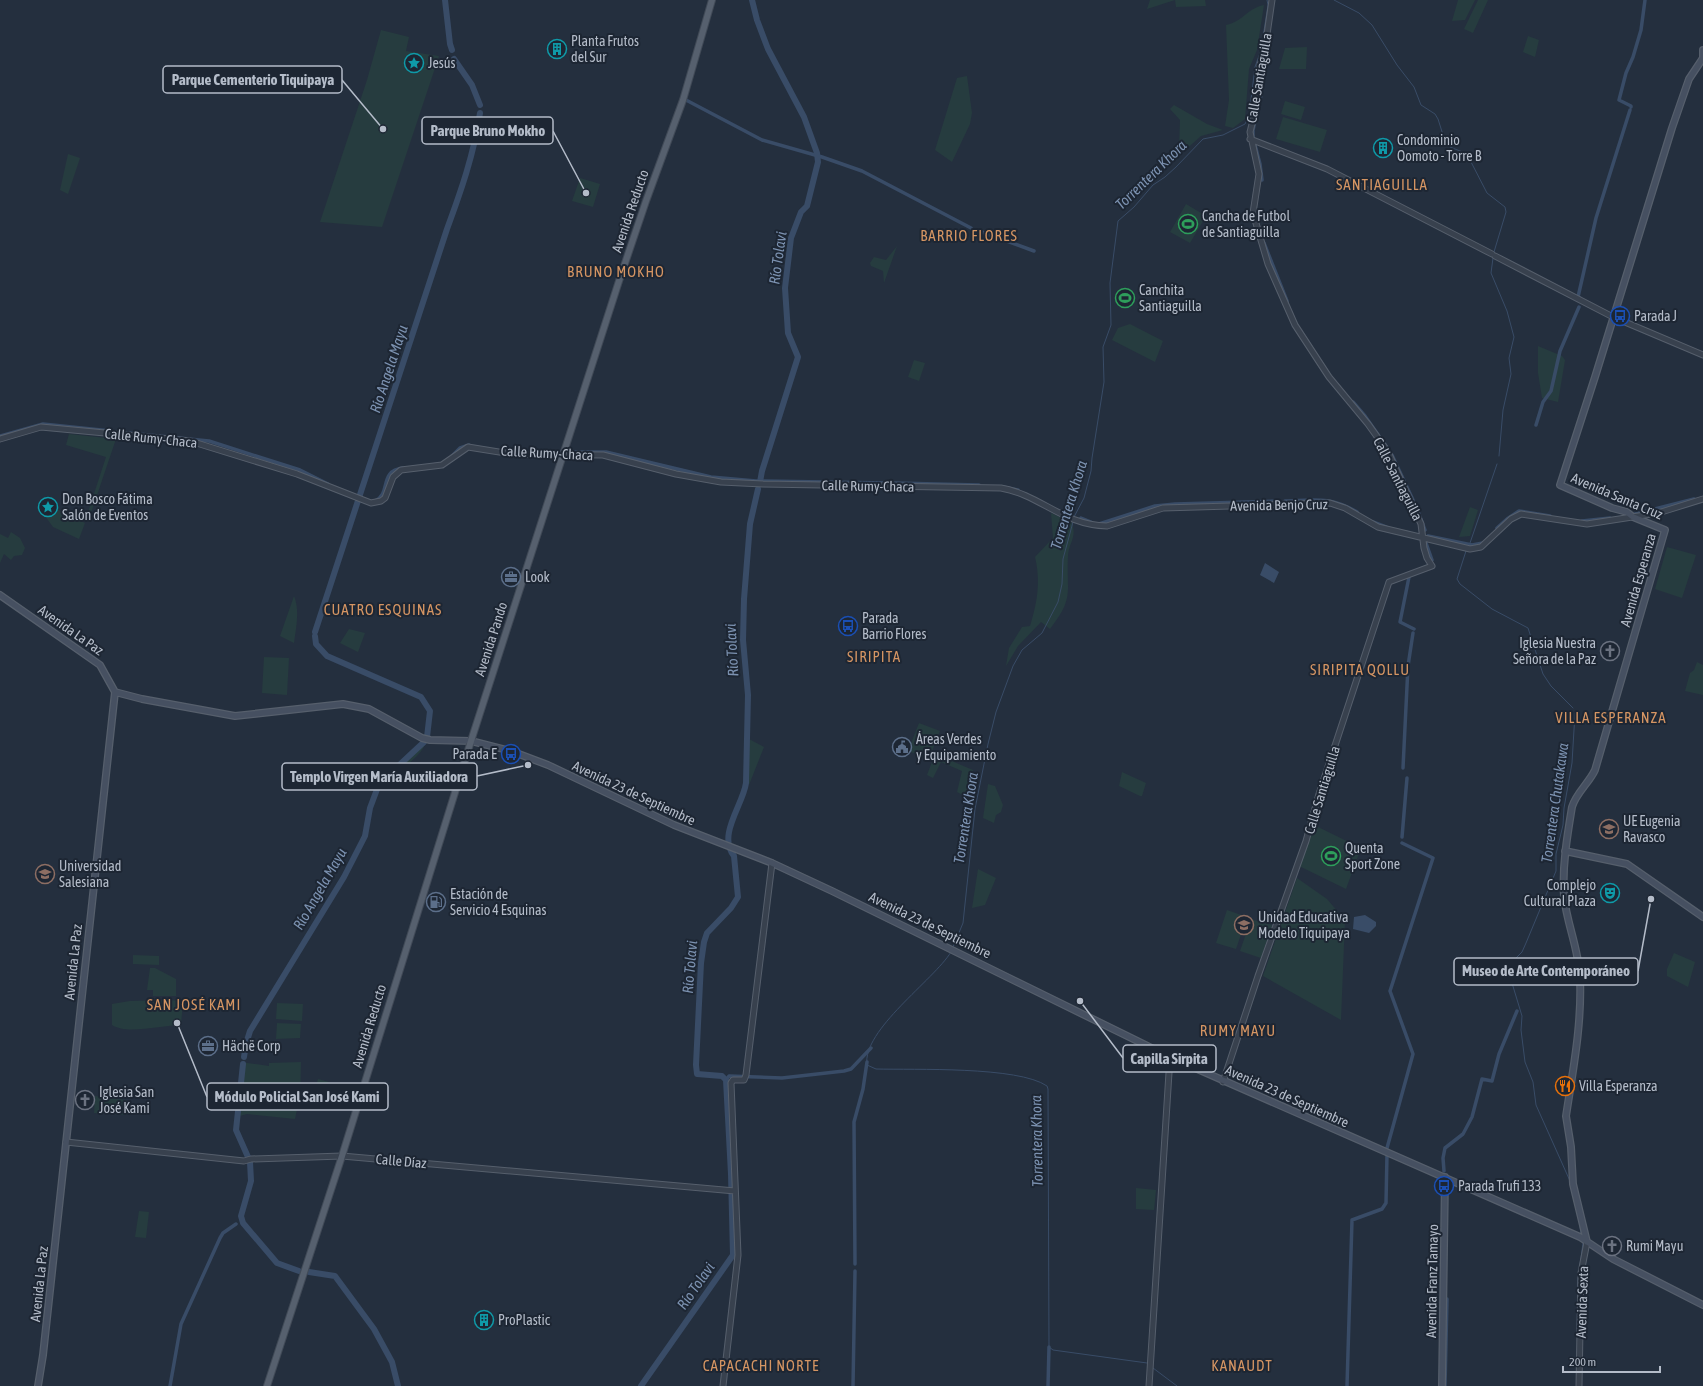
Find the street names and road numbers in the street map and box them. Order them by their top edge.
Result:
street label: Calle Santiaguilla [1243,32,1275,124]
street label: Avenida Reducto [608,168,652,254]
street label: Calle Rumy-Chaca [104,425,198,451]
street label: Calle Santiaguilla [1370,435,1426,523]
street label: Calle Rumy-Chaca [500,443,594,463]
street label: Avenida Santa Cruz [1569,470,1665,522]
street label: Calle Rumy-Chaca [821,477,915,495]
street label: Avenida Benjo Cruz [1230,496,1328,514]
street label: Avenida Esperanza [1617,531,1659,629]
street label: Avenida Pando [471,600,511,678]
street label: Avenida La Paz [35,602,107,658]
street label: Calle Santiaguilla [1301,744,1343,836]
street label: Avenida 23 de Septiembre [570,758,698,828]
street label: Avenida 23 de Septiembre [866,889,994,961]
street label: Avenida La Paz [61,923,85,1001]
street label: Avenida Reducto [349,982,389,1070]
street label: Avenida 23 de Septiembre [1223,1062,1351,1130]
street label: Calle Díaz [375,1151,427,1171]
street label: Avenida Franz Tamayo [1423,1224,1441,1338]
street label: Avenida La Paz [27,1245,51,1323]
street label: Avenida Sexta [1573,1266,1591,1338]

